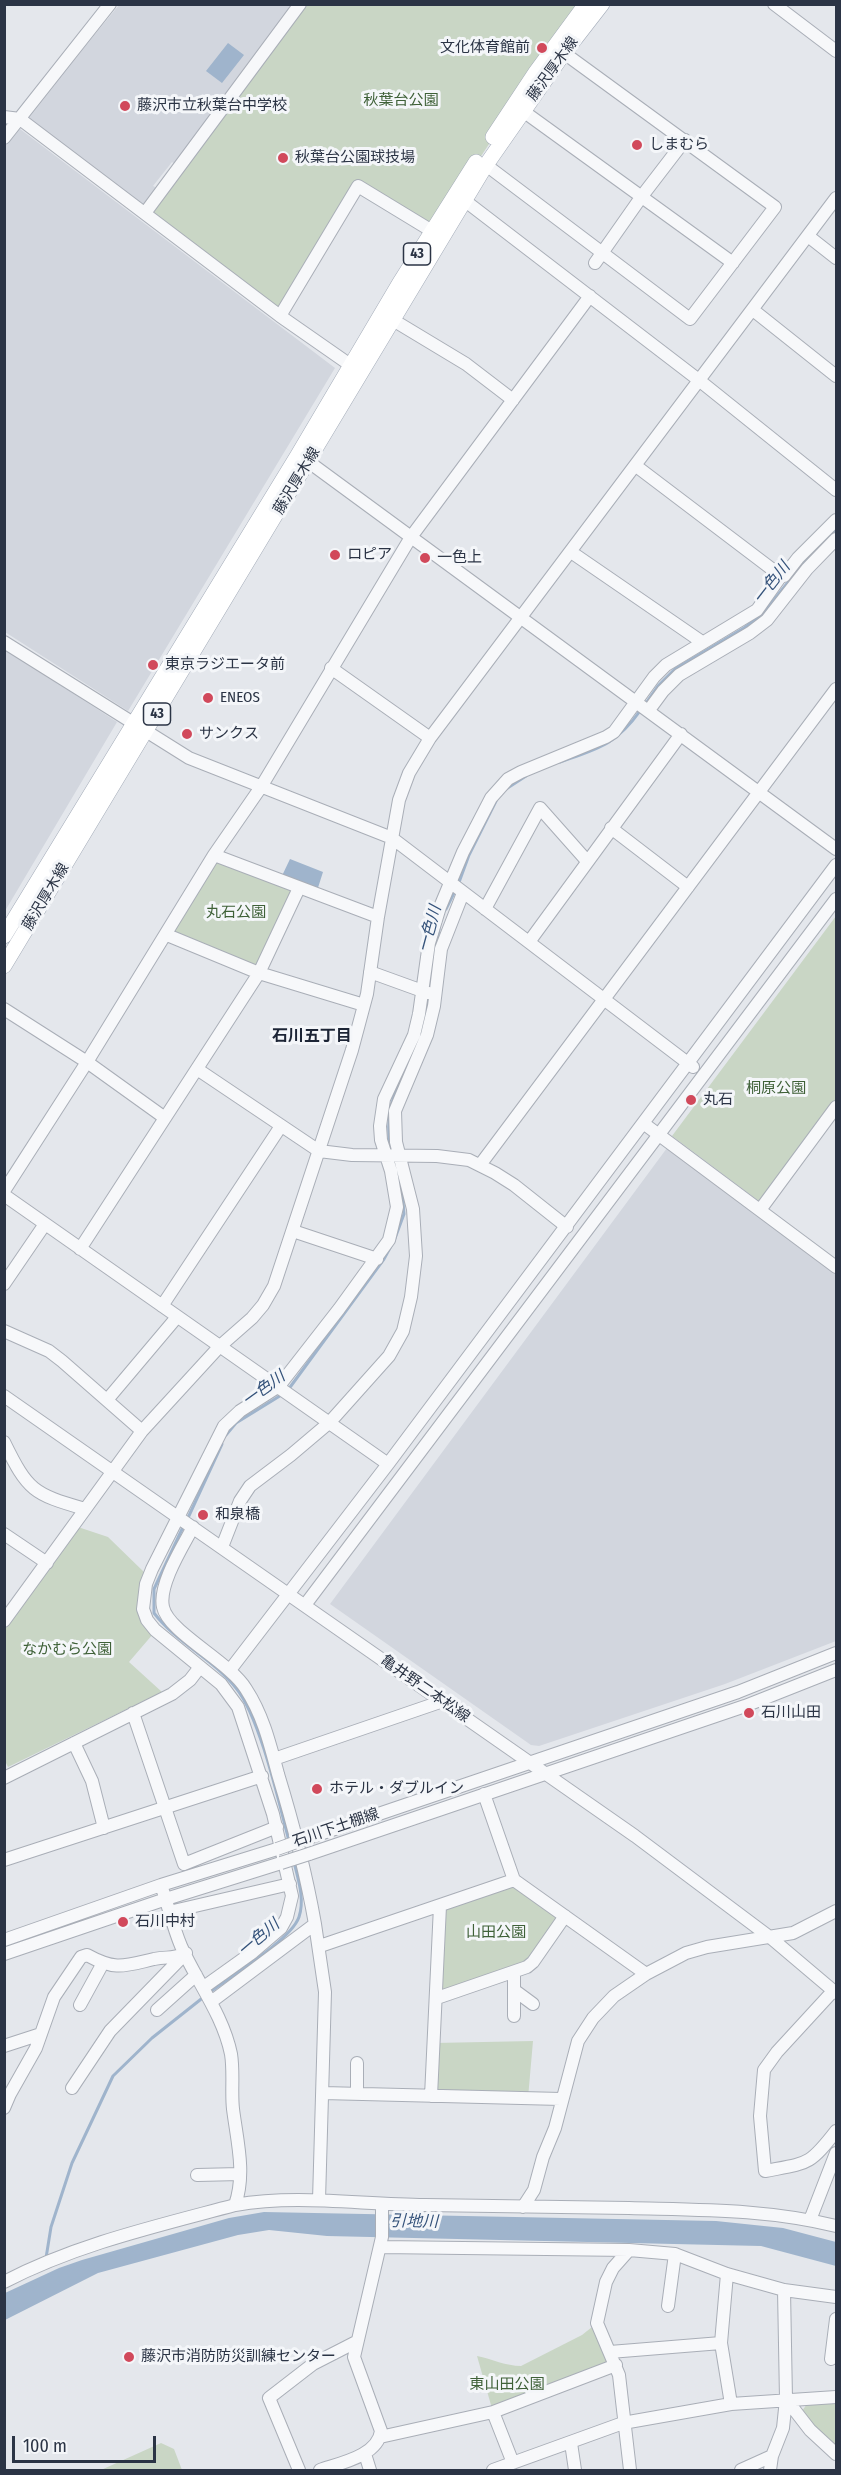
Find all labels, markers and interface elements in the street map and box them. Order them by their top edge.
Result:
street label: 藤沢厚木線 [524,33,582,105]
place label: 文化体育館前 [440,39,530,57]
marker: 文化体育館前 [535,41,549,55]
park label: 秋葉台公園 [364,92,438,110]
place label: 藤沢市立秋葉台中学校 [137,97,287,115]
marker: 藤沢市立秋葉台中学校 [118,99,132,113]
place label: しまむら [649,136,709,154]
marker: しまむら [630,138,644,152]
place label: 秋葉台公園球技場 [295,149,415,167]
marker: 秋葉台公園球技場 [276,151,290,165]
road number: 43 [404,243,430,265]
street label: 藤沢厚木線 [270,444,324,518]
place label: ロピア [347,546,392,564]
marker: ロピア [328,548,342,562]
place label: 一色上 [437,549,482,567]
marker: 一色上 [418,551,432,565]
water label: 一色川 [750,558,794,608]
place label: 東京ラジエータ前 [165,656,285,674]
marker: 東京ラジエータ前 [146,658,160,672]
place label: ENEOS [220,689,260,707]
marker: ENEOS [201,691,215,705]
road number: 43 [144,703,170,725]
place label: サンクス [199,725,259,743]
marker: サンクス [180,727,194,741]
street label: 藤沢厚木線 [19,860,73,934]
water label: 一色川 [415,903,445,955]
park label: 丸石公園 [206,904,266,922]
district label: 石川五丁目 [272,1027,352,1047]
park label: 桐原公園 [746,1080,806,1098]
place label: 丸石 [703,1091,733,1109]
marker: 丸石 [684,1093,698,1107]
water label: 一色川 [239,1367,289,1411]
place label: 和泉橋 [215,1506,260,1524]
marker: 和泉橋 [196,1508,210,1522]
park label: なかむら公園 [22,1641,112,1659]
street label: 亀井野二本松線 [377,1652,473,1726]
place label: 石川山田 [761,1704,821,1722]
marker: 石川山田 [742,1706,756,1720]
place label: ホテル・ダブルイン [329,1780,464,1798]
marker: ホテル・ダブルイン [310,1782,324,1796]
street label: 石川下土棚線 [291,1805,381,1851]
place label: 石川中村 [135,1913,195,1931]
marker: 石川中村 [116,1915,130,1929]
water label: 一色川 [234,1915,284,1961]
park label: 山田公園 [466,1924,526,1942]
water label: 引地川 [390,2212,438,2232]
place label: 藤沢市消防防災訓練センター [141,2348,336,2366]
marker: 藤沢市消防防災訓練センター [122,2350,136,2364]
park label: 東山田公園 [470,2376,544,2394]
scale bar [15,2424,159,2462]
text: 100 m [23,2435,67,2457]

